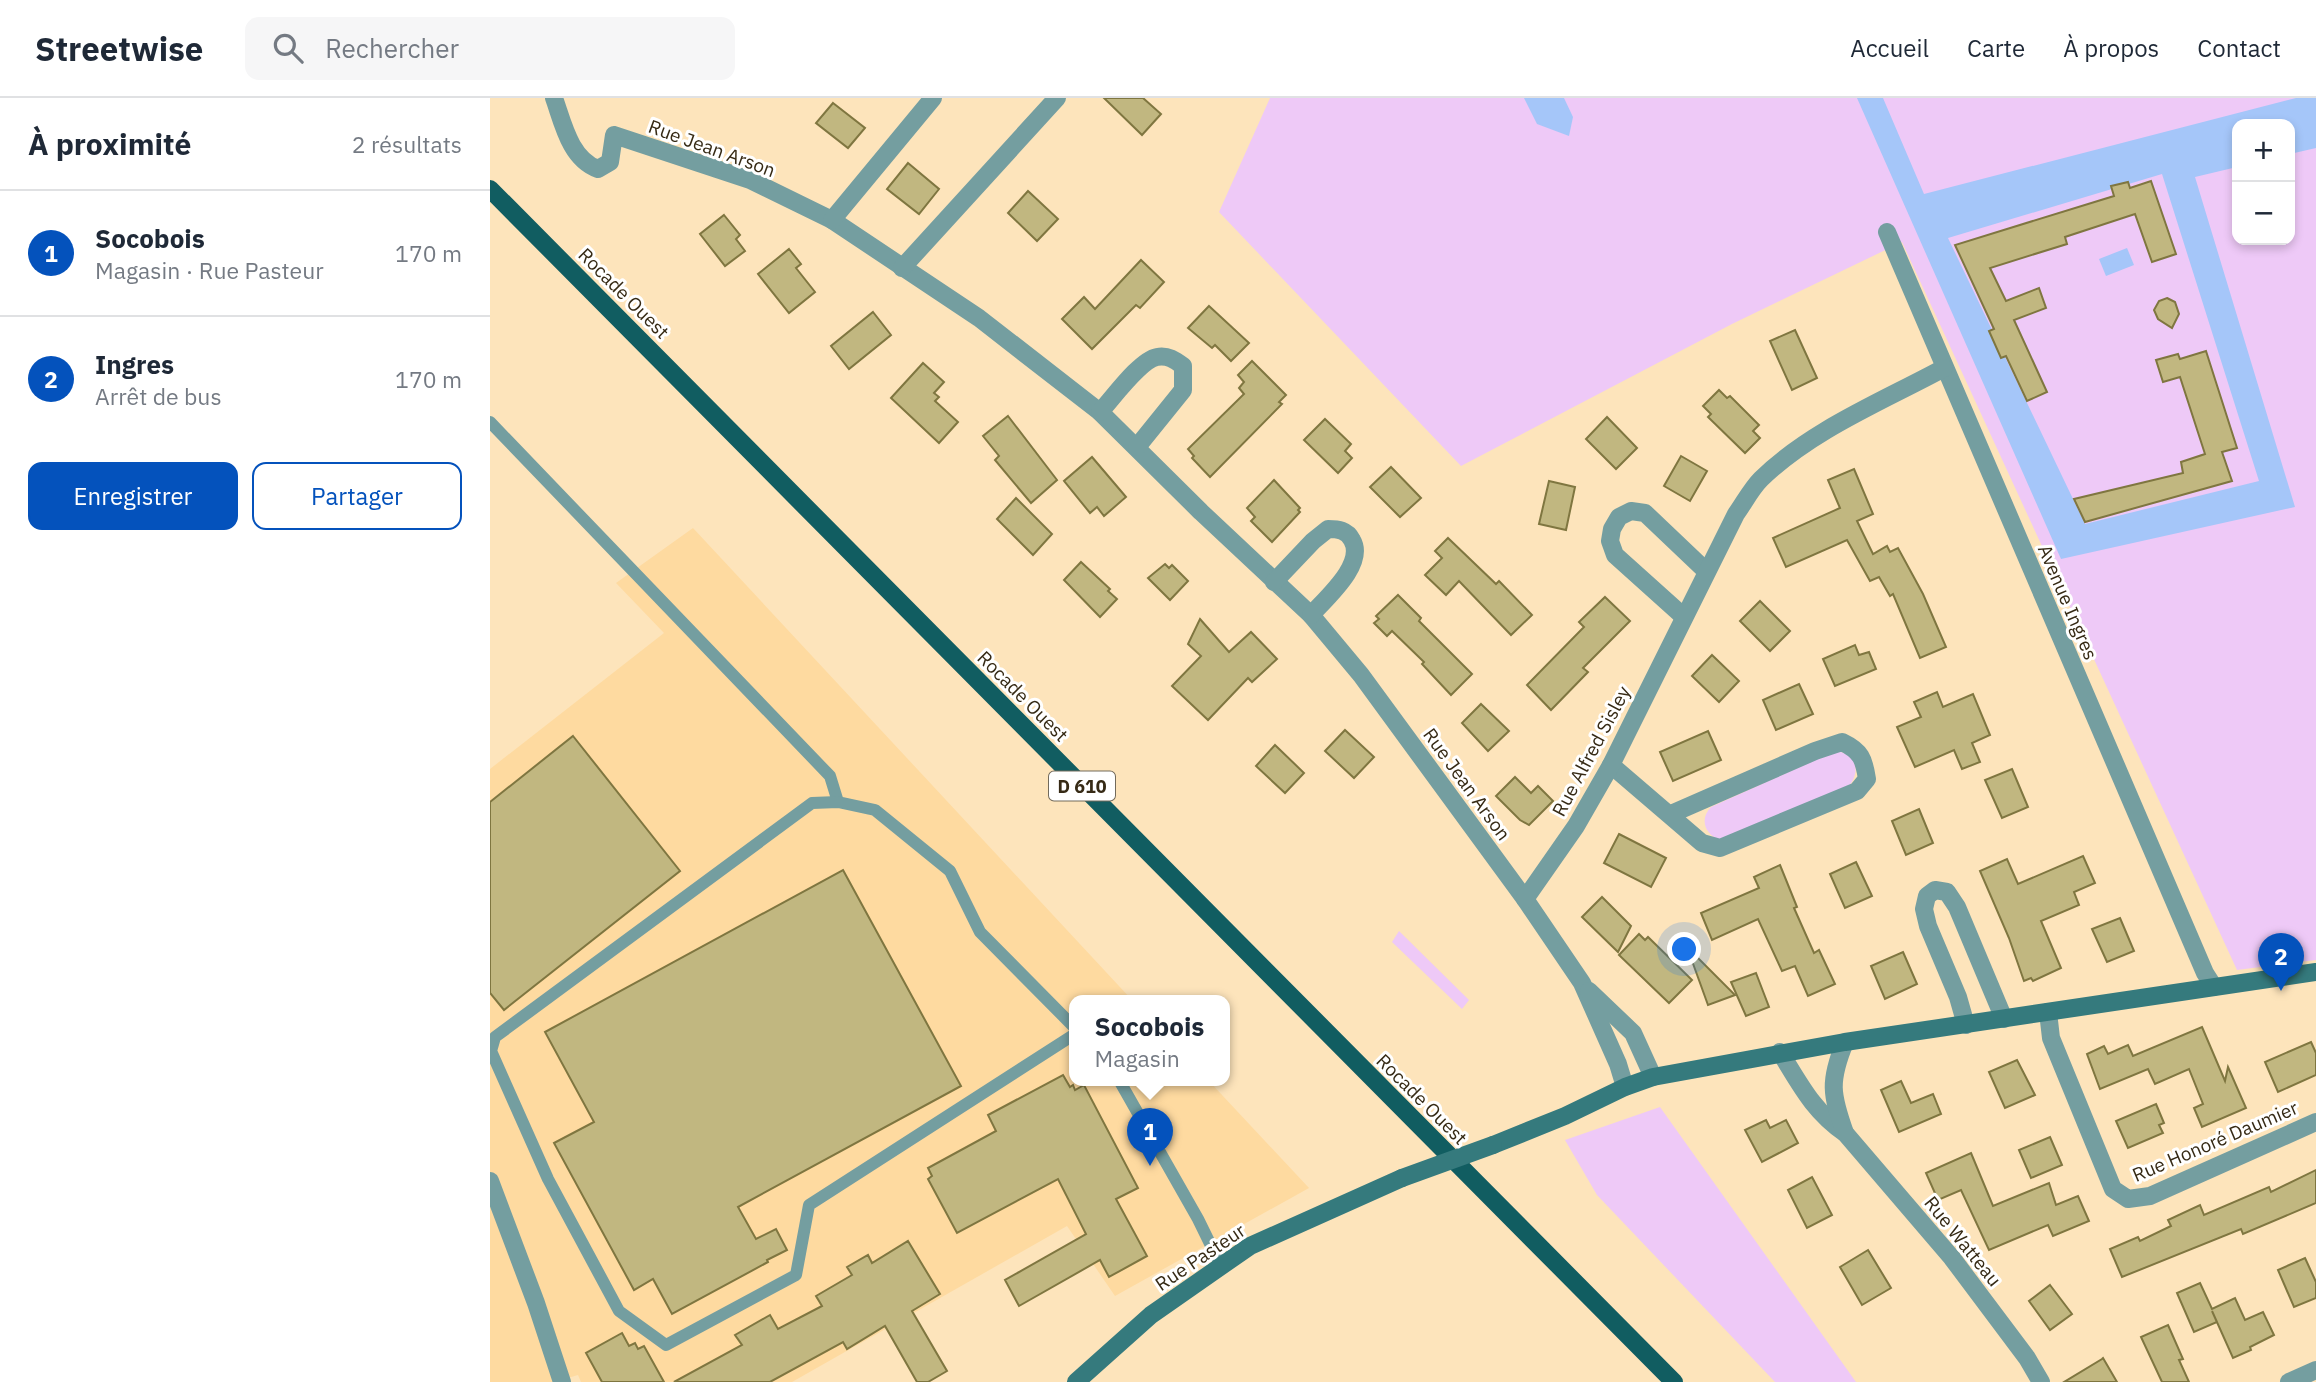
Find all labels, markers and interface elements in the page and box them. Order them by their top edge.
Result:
search box [245,17,735,80]
text: Streetwise [35,27,203,70]
icon: search [269,29,307,67]
text: Rechercher [325,31,459,65]
text: Accueil [1850,32,1929,64]
text: Carte [1967,32,2025,64]
text: À propos [2063,32,2159,64]
text: Contact [2197,32,2281,64]
street label: Rue Jean Arson [645,114,779,182]
map controls [2232,119,2295,245]
button: + [2232,119,2295,182]
text: À proximité [28,124,191,163]
text: 2 résultats [352,129,462,159]
button: − [2232,182,2295,245]
text: Socobois [95,221,205,255]
text: 1 [44,238,58,268]
text: 170 m [395,238,462,268]
street label: Rocade Ouest [574,243,674,343]
text: Magasin · Rue Pasteur [95,255,324,285]
text: Ingres [95,347,174,381]
text: 2 [44,364,58,394]
text: 170 m [395,364,462,394]
text: Arrêt de bus [95,381,222,411]
button: Enregistrer [28,462,238,530]
button: Partager [252,462,462,530]
street label: Avenue Ingres [2033,541,2103,663]
street label: Rocade Ouest [973,646,1073,746]
street label: Rue Alfred Sisley [1547,681,1636,820]
street label: Rue Jean Arson [1418,723,1516,845]
road number: D 610 [1049,772,1115,800]
your location [1667,932,1701,966]
pin: 2 [2258,933,2304,991]
popup [1069,995,1230,1086]
text: Socobois [1095,1009,1204,1043]
text: Magasin [1095,1043,1180,1073]
street label: Rocade Ouest [1372,1049,1472,1149]
street label: Rue Honoré Daumier [2129,1095,2301,1187]
pin: 1 [1127,1108,1173,1166]
street label: Rue Watteau [1919,1191,2007,1291]
street label: Rue Pasteur [1150,1218,1250,1296]

